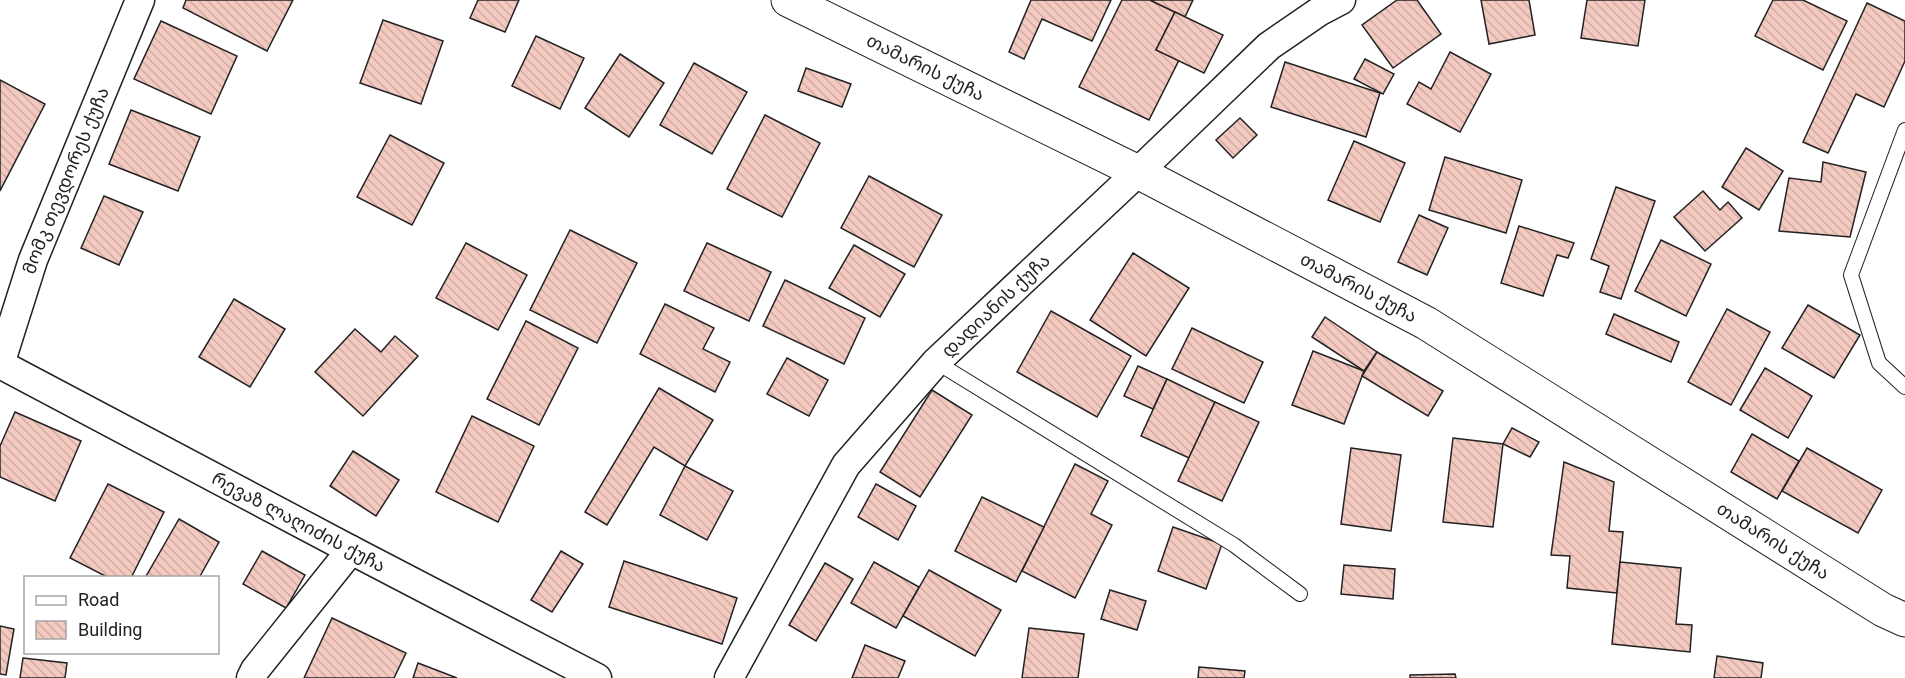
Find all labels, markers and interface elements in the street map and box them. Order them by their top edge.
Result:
street label: თამარის ქუჩა [863,29,988,105]
street label: მომკ თევდორეს ქუჩა [18,84,113,276]
street label: თამარის ქუჩა [1297,248,1421,326]
street label: დადიანის ქუჩა [937,250,1054,362]
street label: რევაზ ლაღიძის ქუჩა [209,467,389,576]
street label: თამარის ქუჩა [1713,497,1833,584]
legend [24,576,219,654]
text: Road [78,589,119,610]
text: Building [78,619,142,640]

